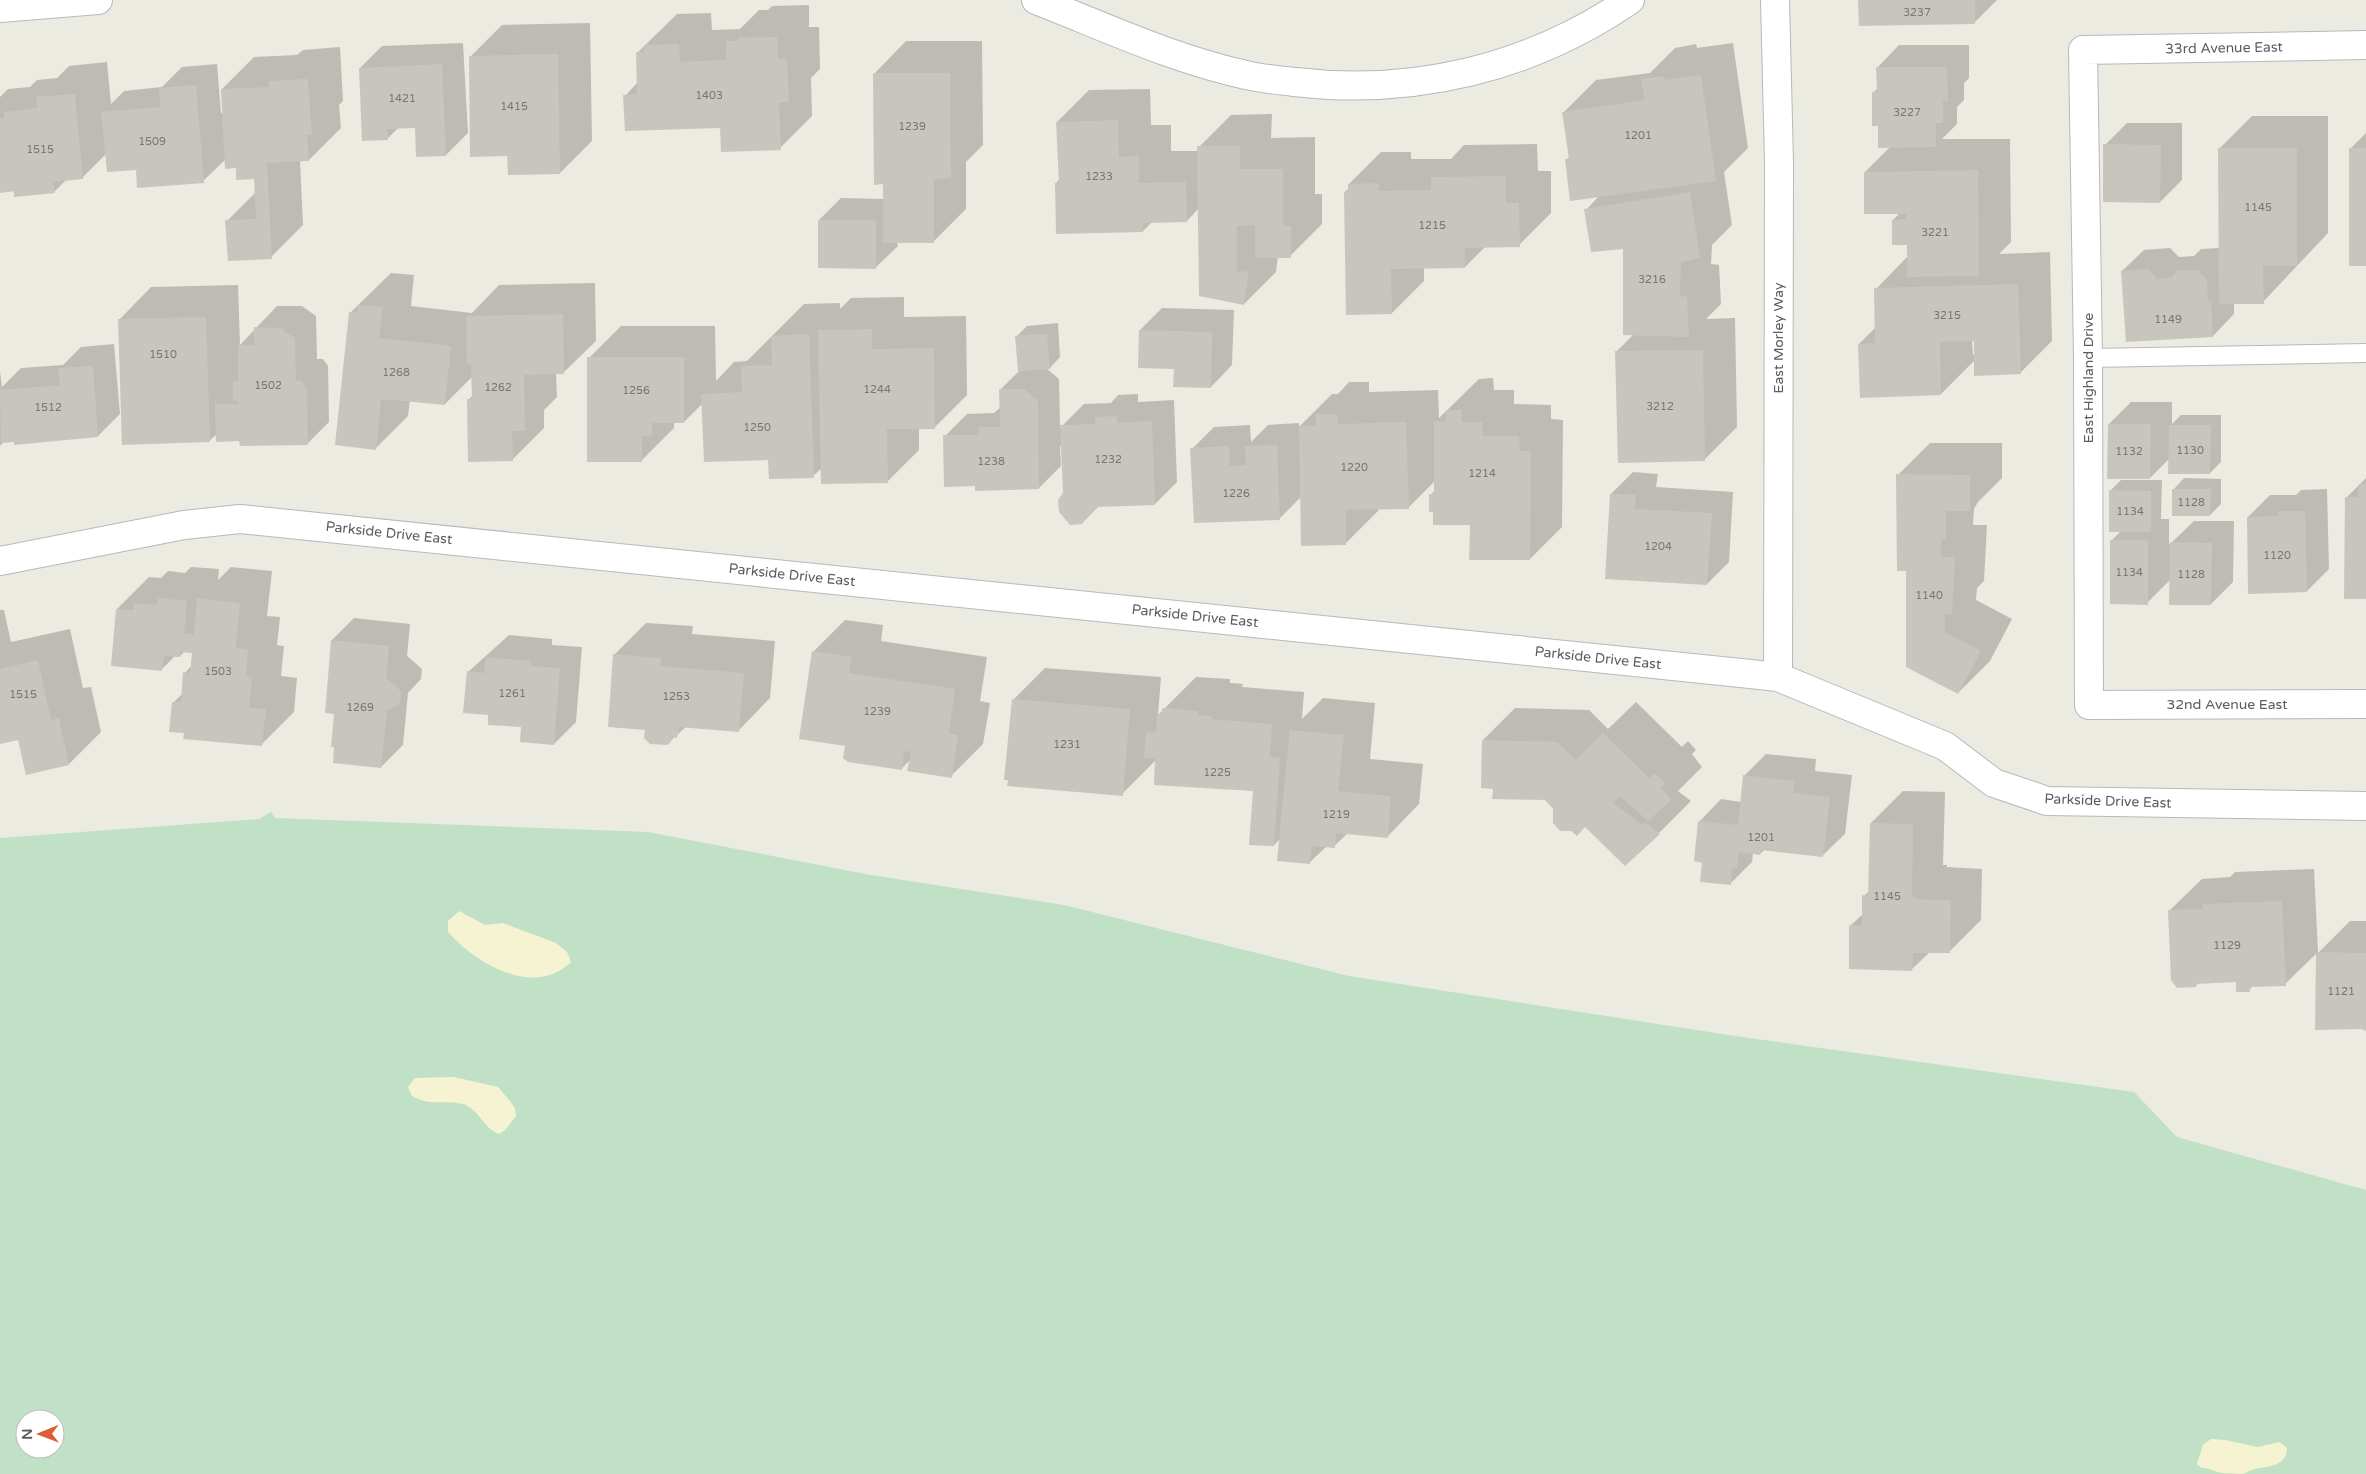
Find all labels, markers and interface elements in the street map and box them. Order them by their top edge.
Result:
house number: 3237 [1903,6,1931,19]
street label: 33rd Avenue East [2165,38,2284,58]
house number: 1403 [695,89,723,102]
house number: 1421 [388,92,416,105]
house number: 1415 [500,100,528,113]
house number: 3227 [1893,106,1921,119]
house number: 1239 [898,120,926,133]
house number: 1201 [1624,129,1652,142]
house number: 1509 [138,135,166,148]
house number: 1515 [26,143,54,156]
house number: 1233 [1085,170,1113,183]
house number: 1145 [2244,201,2272,214]
house number: 1215 [1418,219,1446,232]
house number: 3221 [1921,226,1949,239]
house number: 3216 [1638,273,1666,286]
street label: East Morley Way [1770,282,1787,393]
house number: 3215 [1933,309,1961,322]
street label: East Highland Drive [2080,313,2097,443]
house number: 1149 [2154,313,2182,326]
house number: 1510 [149,348,177,361]
house number: 1268 [382,366,410,379]
house number: 1502 [254,379,282,392]
house number: 1262 [484,381,512,394]
house number: 1244 [863,383,891,396]
house number: 1256 [622,384,650,397]
house number: 3212 [1646,400,1674,413]
house number: 1512 [34,401,62,414]
house number: 1250 [743,421,771,434]
house number: 1130 [2176,444,2204,457]
house number: 1132 [2115,445,2143,458]
house number: 1232 [1094,453,1122,466]
house number: 1238 [977,455,1005,468]
house number: 1220 [1340,461,1368,474]
house number: 1214 [1468,467,1496,480]
house number: 1226 [1222,487,1250,500]
house number: 1128 [2177,496,2205,509]
house number: 1134 [2116,505,2144,518]
street label: Parkside Drive East [325,518,454,548]
house number: 1204 [1644,540,1672,553]
house number: 1120 [2263,549,2291,562]
street label: Parkside Drive East [728,560,857,590]
house number: 1134 [2115,566,2143,579]
house number: 1128 [2177,568,2205,581]
house number: 1140 [1915,589,1943,602]
street label: Parkside Drive East [1131,601,1260,631]
street label: Parkside Drive East [1534,643,1663,673]
house number: 1503 [204,665,232,678]
house number: 1261 [498,687,526,700]
house number: 1515 [9,688,37,701]
house number: 1253 [662,690,690,703]
street label: 32nd Avenue East [2166,696,2288,713]
house number: 1269 [346,701,374,714]
house number: 1239 [863,705,891,718]
house number: 1231 [1053,738,1081,751]
house number: 1225 [1203,766,1231,779]
street label: Parkside Drive East [2044,790,2173,812]
house number: 1219 [1322,808,1350,821]
house number: 1201 [1747,831,1775,844]
house number: 1145 [1873,890,1901,903]
house number: 1129 [2213,939,2241,952]
house number: 1121 [2327,985,2355,998]
north arrow [15,1409,65,1459]
text: N [19,1428,36,1440]

